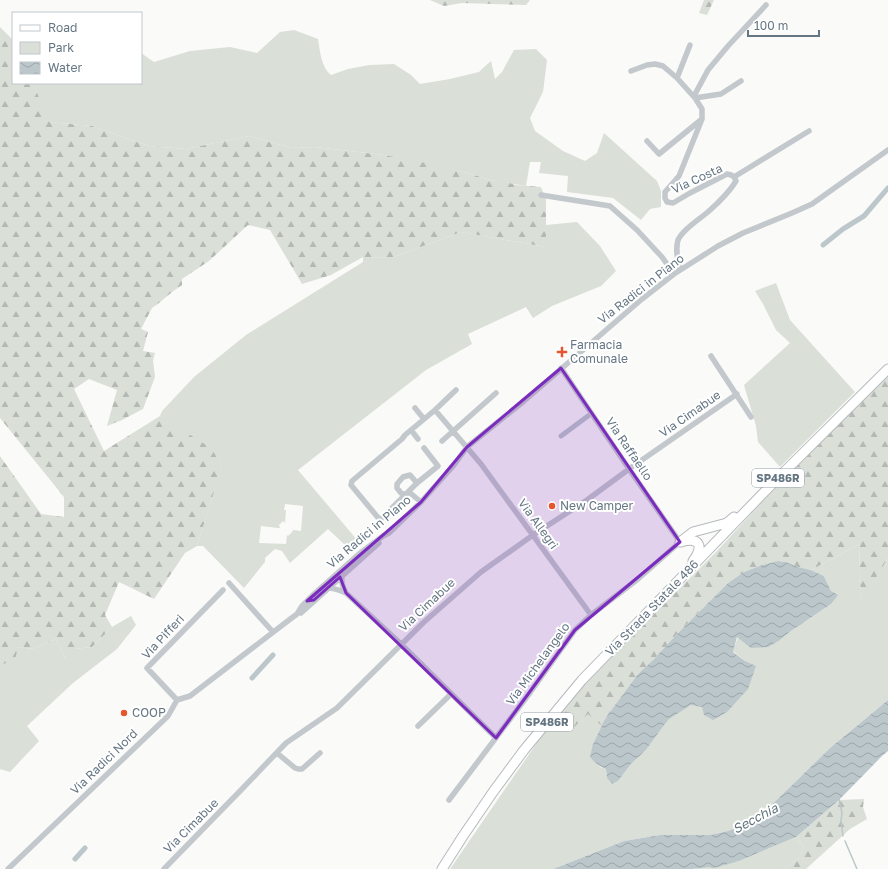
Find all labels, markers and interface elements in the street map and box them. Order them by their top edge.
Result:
legend [12,12,142,84]
scale bar [748,12,819,38]
text: 100 m [754,18,788,33]
text: Road [48,20,77,35]
text: Park [48,40,74,55]
text: Water [48,60,82,75]
street label: Via Costa [669,160,725,197]
street label: Via Radici in Piano [595,250,687,327]
place label: Farmacia Comunale [570,337,628,366]
marker: Farmacia Comunale [557,347,567,357]
street label: Via Cimabue [656,387,723,440]
street label: Via Raffaello [603,414,656,483]
road number: SP486R [752,469,804,487]
street label: Via Radici in Piano [324,492,414,571]
street label: Via Allegri [515,496,562,552]
place label: New Camper [560,498,634,513]
marker: New Camper [547,501,557,511]
street label: Via Strada Statale 486 [602,556,701,659]
street label: Via Cimabue [395,575,458,634]
street label: Via Pifferi [138,611,187,662]
street label: Via Michelangelo [503,619,573,708]
place label: COOP [132,705,166,720]
marker: COOP [119,708,129,718]
road number: SP486R [521,713,573,731]
street label: Via Radici Nord [67,726,140,797]
street label: Via Cimabue [160,795,221,856]
water label: Secchia [730,799,781,837]

